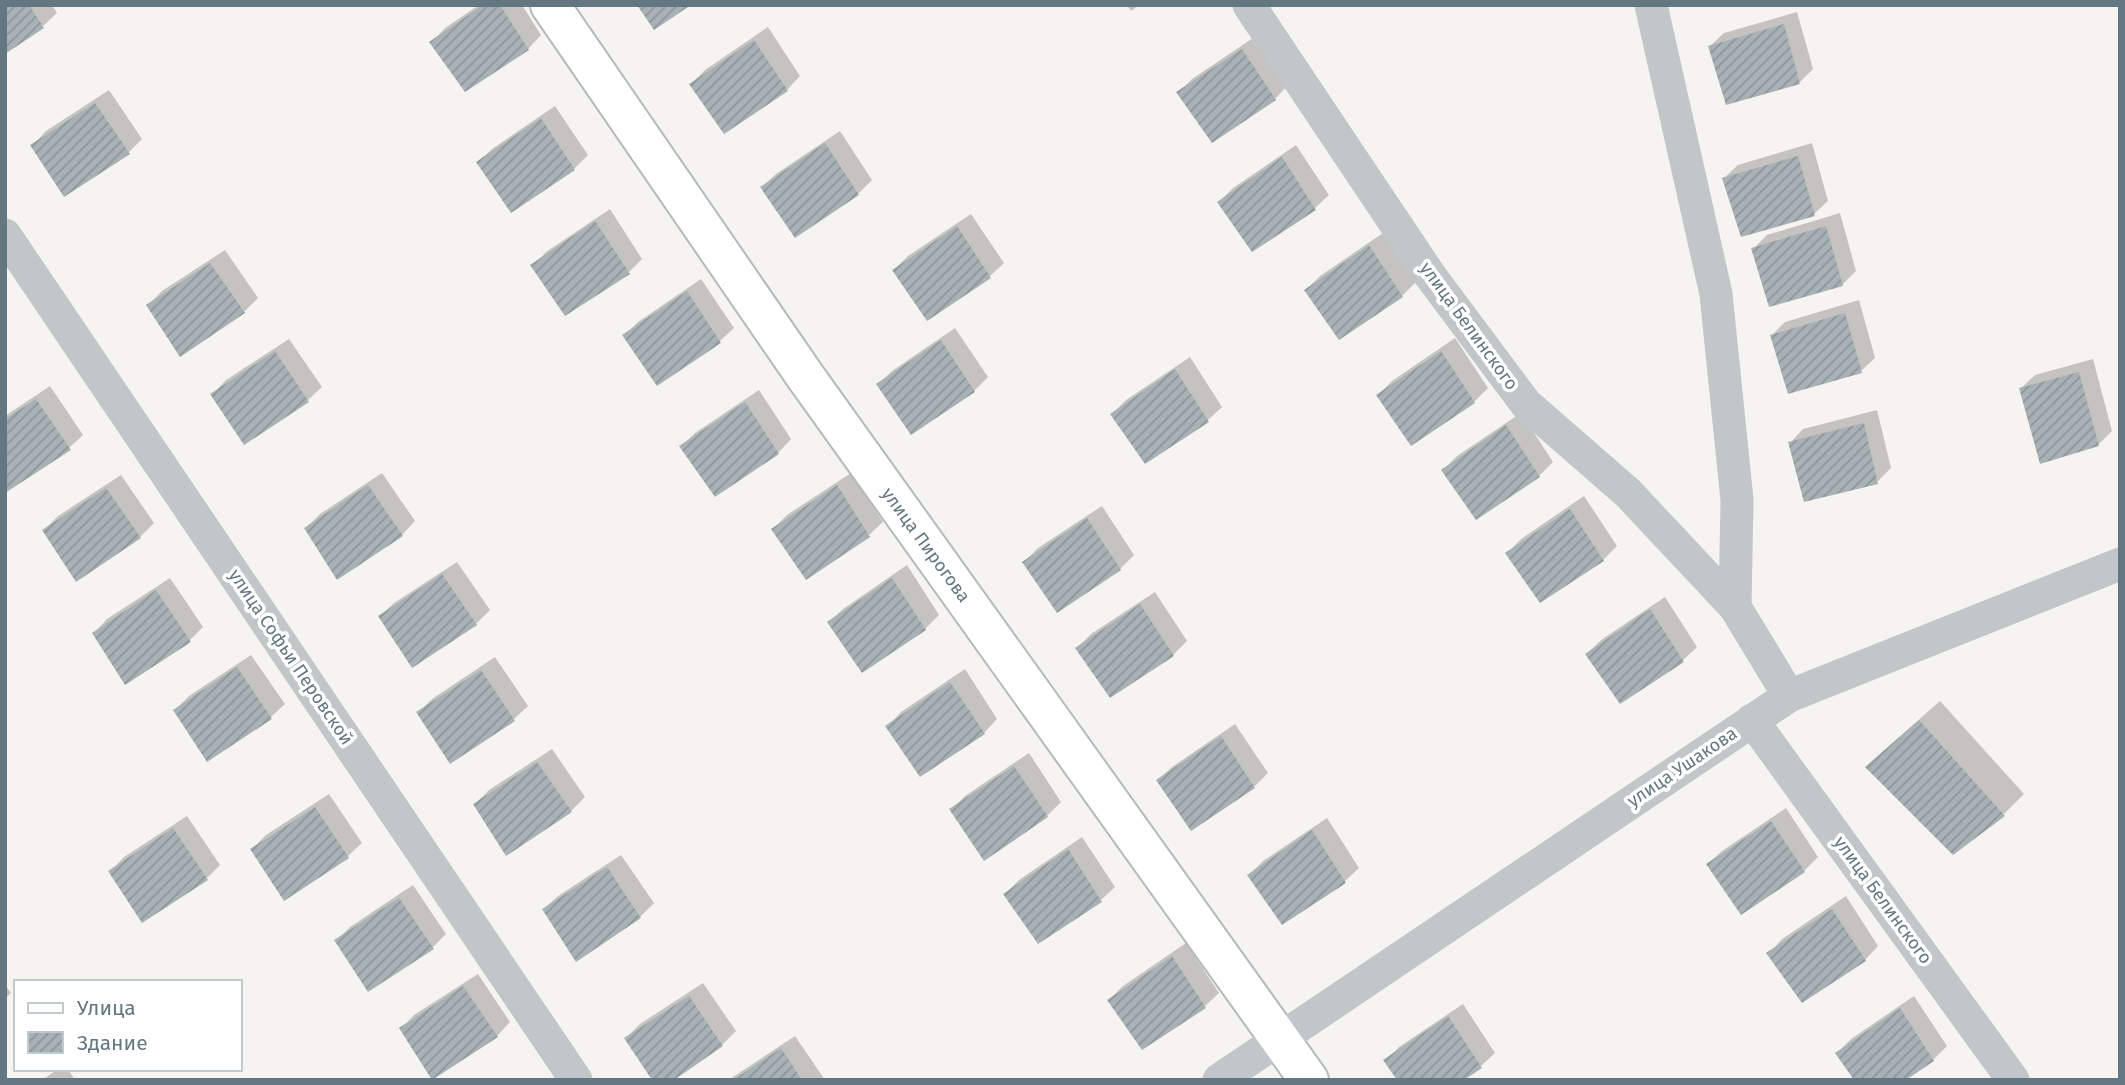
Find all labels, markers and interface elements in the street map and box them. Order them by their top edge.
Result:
street label: улица Белинского [1415,258,1523,394]
street label: улица Пирогова [877,483,975,607]
street label: улица Софьи Перовской [224,565,358,749]
street label: улица Ушакова [1623,722,1741,812]
street label: улица Белинского [1829,832,1937,968]
legend [14,980,242,1071]
text: Улица [77,995,136,1021]
text: Здание [77,1030,148,1056]

